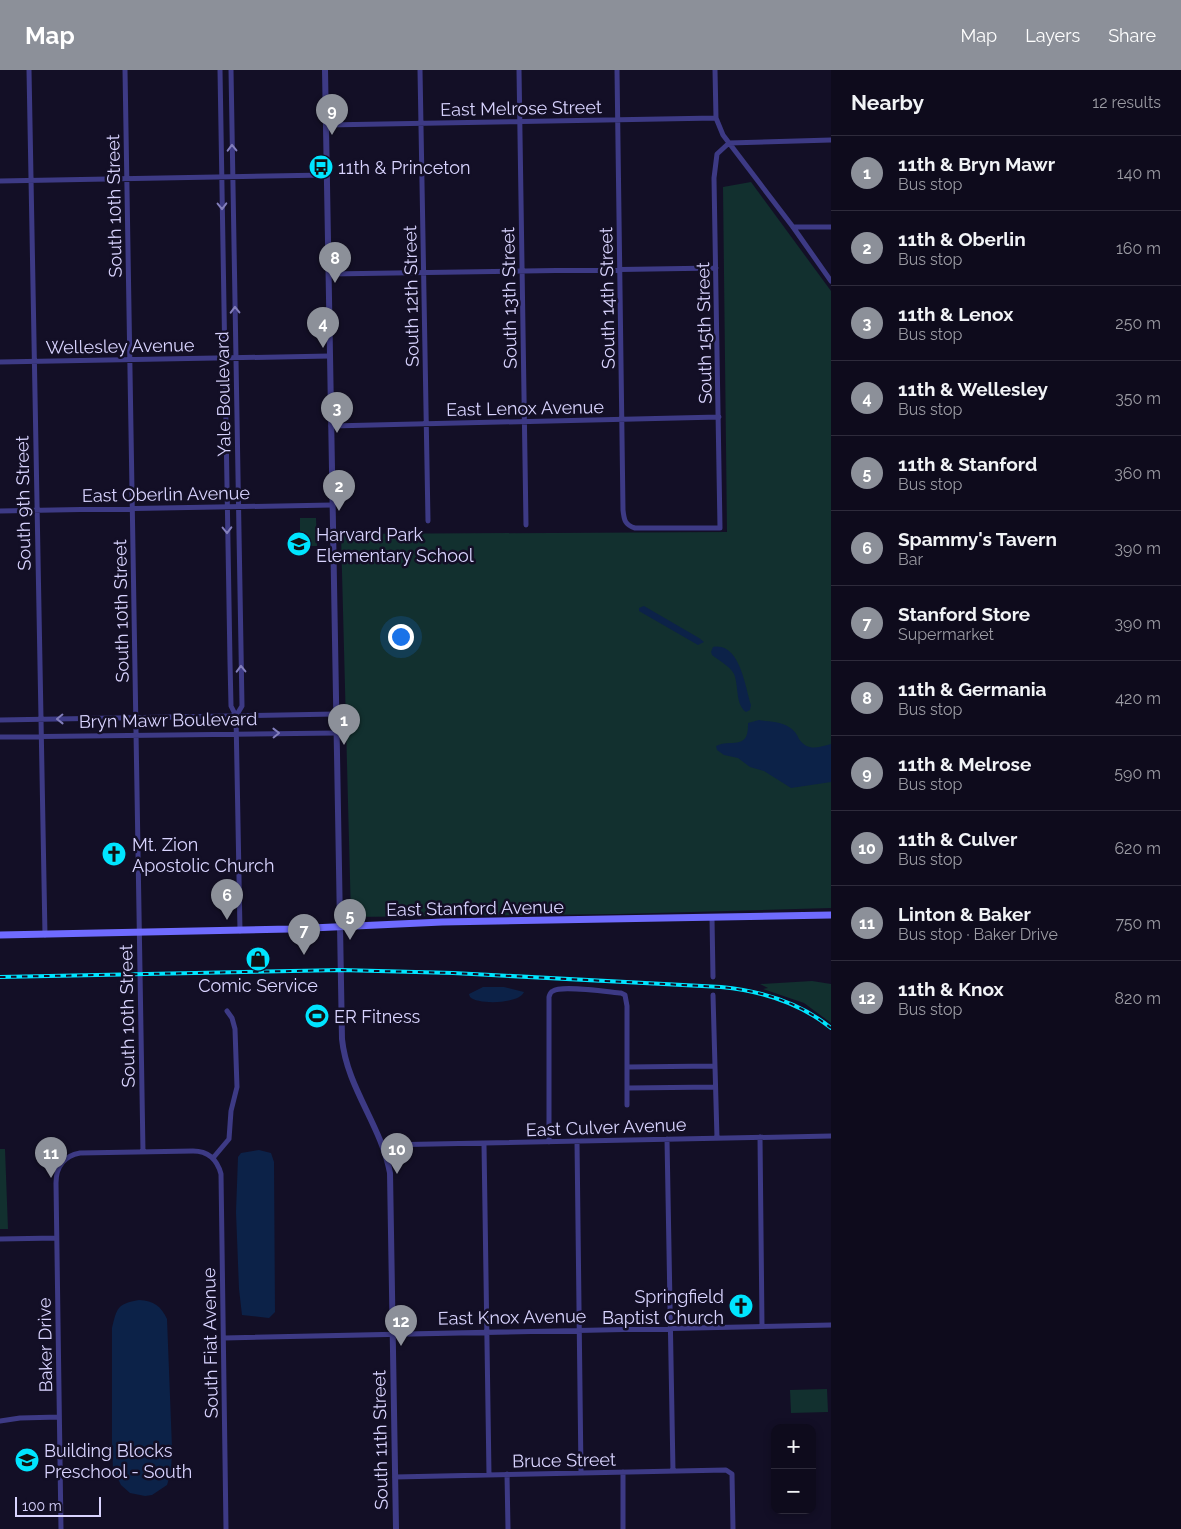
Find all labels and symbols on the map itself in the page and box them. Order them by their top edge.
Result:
pin: 9 [316,94,348,135]
street label: East Melrose Street [440,96,602,120]
street label: South 10th Street [102,134,126,278]
one-way arrow [227,144,237,152]
bus stop icon: 11th & Princeton [308,154,334,180]
place label: 11th & Princeton [338,157,470,178]
one-way arrow [217,202,227,210]
street label: South 12th Street [399,225,423,367]
street label: South 13th Street [497,227,521,369]
street label: South 14th Street [595,227,619,369]
pin: 8 [319,242,351,283]
street label: South 15th Street [692,262,716,404]
one-way arrow [230,306,240,314]
pin: 4 [307,307,339,348]
street label: Yale Boulevard [211,331,235,457]
street label: Wellesley Avenue [45,334,195,358]
pin: 3 [321,392,353,433]
street label: East Lenox Avenue [446,396,605,420]
street label: South 9th Street [11,435,35,571]
pin: 2 [323,470,355,511]
street label: East Oberlin Avenue [82,482,251,506]
place label: Harvard Park Elementary School [316,524,474,566]
one-way arrow [222,526,233,534]
school or university icon: Harvard Park Elementary School [286,531,312,557]
street label: South 10th Street [109,539,133,683]
your location [388,624,414,650]
one-way arrow [236,665,247,673]
pin: 1 [328,704,360,745]
street label: Bryn Mawr Boulevard [79,708,257,732]
one-way arrow [56,714,64,724]
one-way arrow [272,727,280,738]
place label: Mt. Zion Apostolic Church [132,834,275,876]
church icon: Mt. Zion Apostolic Church [101,841,127,867]
pin: 6 [211,879,243,920]
street label: East Stanford Avenue [386,896,565,920]
pin: 5 [334,899,366,940]
pin: 7 [288,914,320,955]
street label: South 10th Street [115,944,139,1088]
shop icon: Comic Service [245,946,271,972]
place label: Comic Service [198,975,318,996]
sports icon: ER Fitness [304,1003,330,1029]
place label: ER Fitness [334,1006,421,1027]
street label: East Culver Avenue [525,1114,687,1140]
pin: 10 [381,1133,413,1174]
pin: 11 [35,1137,67,1178]
street label: South Fiat Avenue [198,1267,222,1419]
place label: Springfield Baptist Church [602,1286,724,1328]
church icon: Springfield Baptist Church [728,1293,754,1319]
street label: Baker Drive [34,1297,56,1393]
pin: 12 [385,1305,417,1346]
street label: East Knox Avenue [437,1305,587,1329]
street label: South 11th Street [368,1370,392,1510]
place label: Building Blocks Preschool - South [44,1440,192,1482]
school or university icon: Building Blocks Preschool - South [14,1447,40,1473]
street label: Bruce Street [512,1449,616,1471]
scale bar [15,1494,101,1517]

